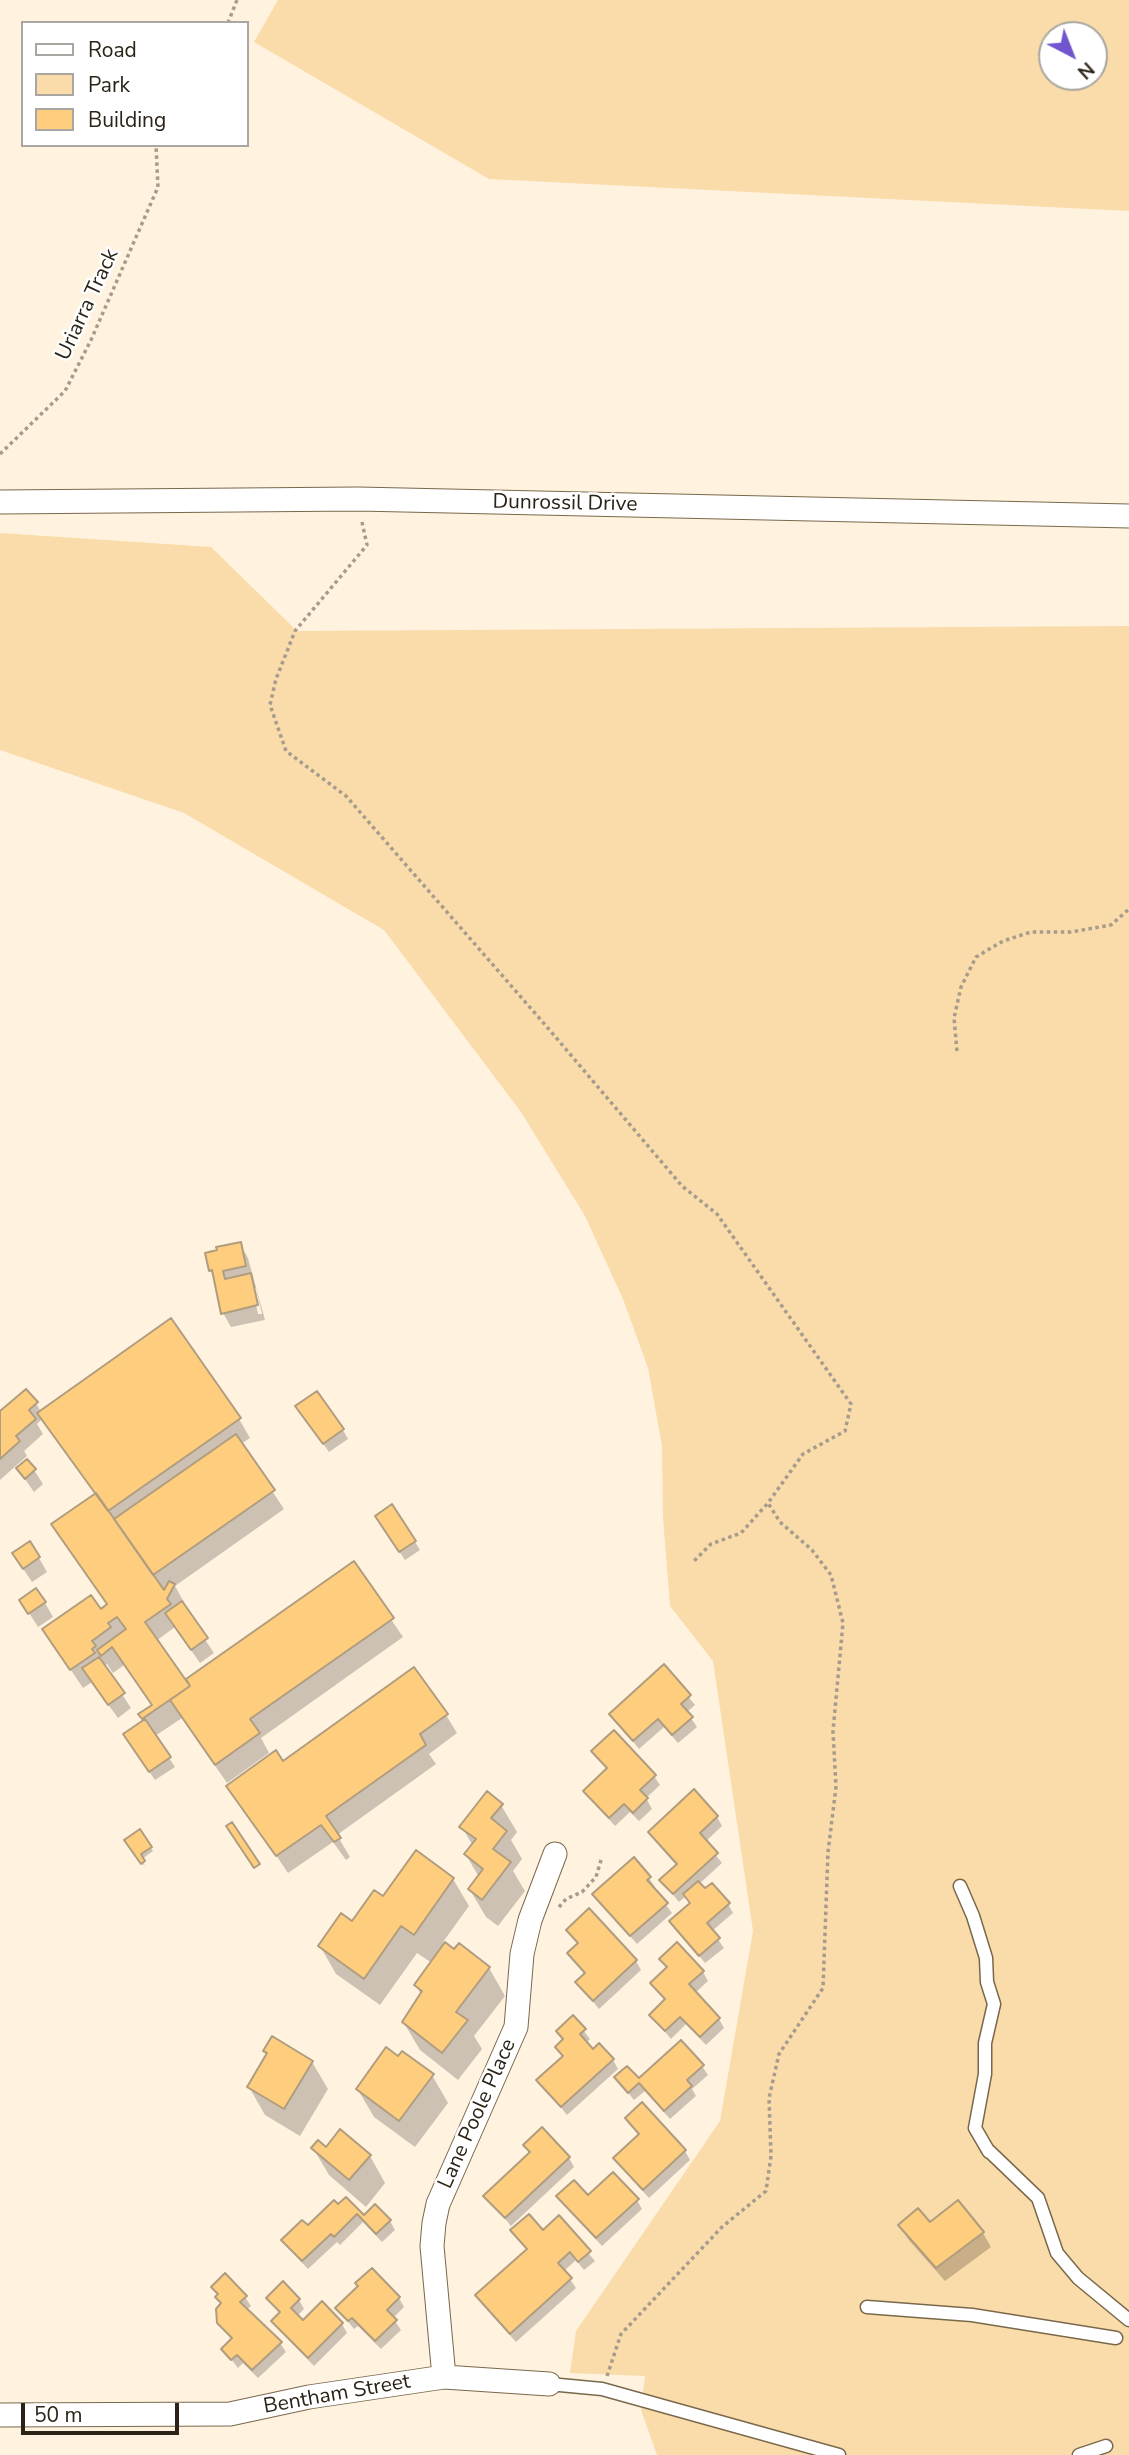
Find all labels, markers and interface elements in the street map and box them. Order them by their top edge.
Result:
legend [21,21,248,147]
north arrow [1038,21,1108,91]
text: Road [88,36,137,64]
text: N [1072,56,1100,85]
text: Park [88,71,130,99]
text: Building [88,106,166,134]
street label: Uriarra Track [51,245,125,365]
street label: Dunrossil Drive [492,490,638,518]
street label: Lane Poole Place [434,2035,522,2193]
street label: Bentham Street [262,2370,412,2420]
scale bar [24,2388,182,2432]
text: 50 m [34,2401,83,2429]

